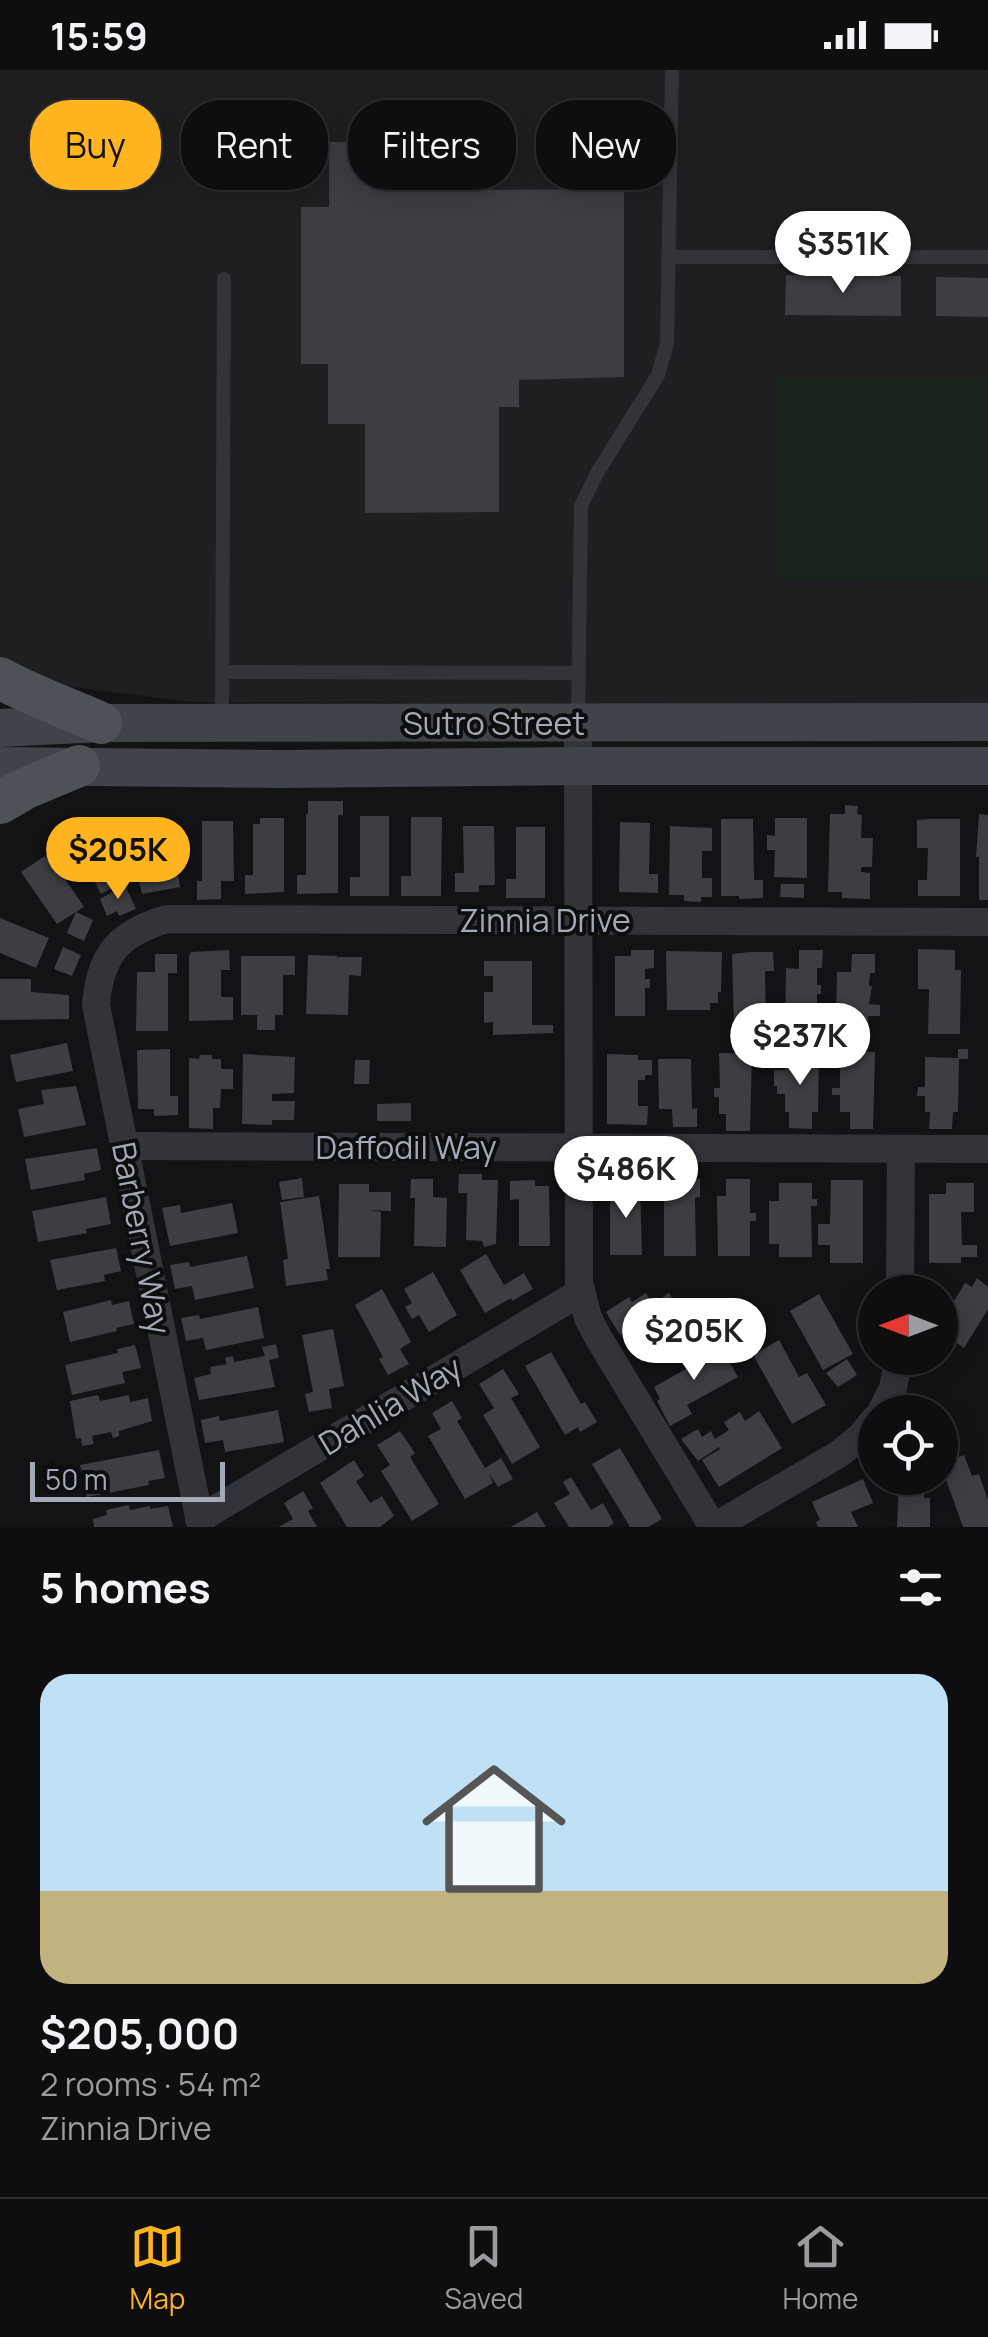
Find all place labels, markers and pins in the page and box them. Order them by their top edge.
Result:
pin: $351K [773,211,913,296]
pin: $205K [48,817,188,902]
pin: $237K [730,1003,870,1088]
pin: $486K [556,1136,696,1221]
pin: $205K [624,1298,764,1383]

